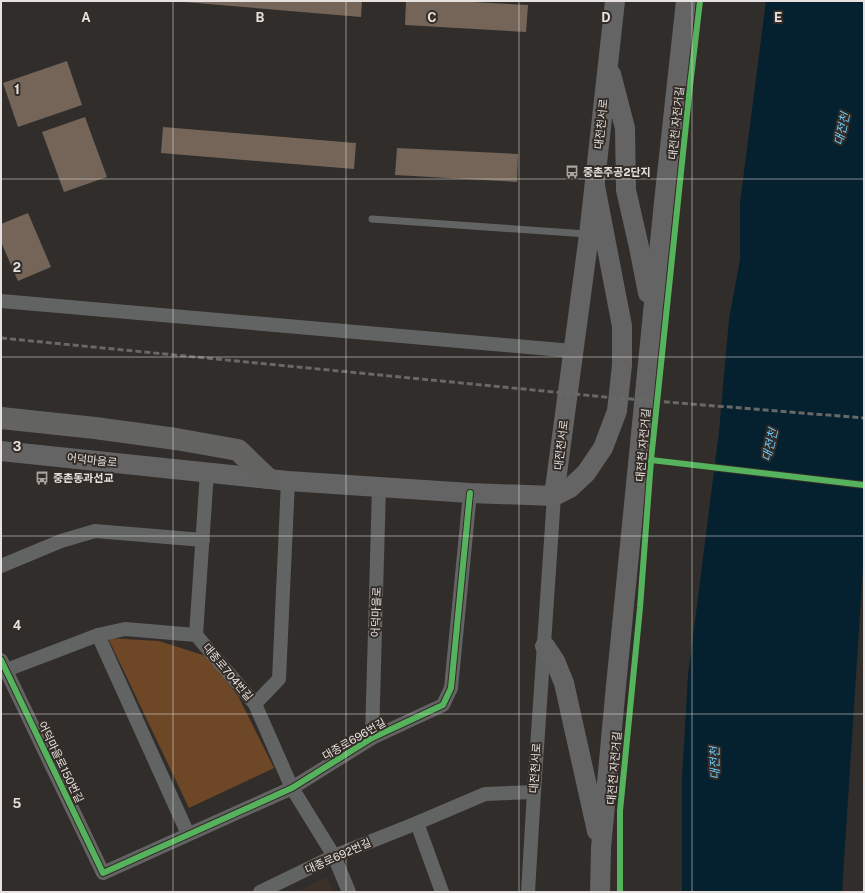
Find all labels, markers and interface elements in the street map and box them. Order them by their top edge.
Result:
text: A [81,10,91,25]
text: B [256,10,265,25]
text: C [427,10,437,25]
text: D [601,10,611,25]
text: E [774,10,782,25]
text: 1 [14,82,20,97]
street label: 대전천 자전거길 [666,86,686,160]
street label: 대전천서로 [592,98,610,150]
water label: 대전천 [831,109,853,147]
bus stop icon: 중촌주공2단지 [564,164,580,180]
place label: 중촌주공2단지 [583,166,651,178]
text: 2 [13,260,21,275]
street label: 대전천 자전거길 [634,408,652,482]
street label: 대전천서로 [552,419,570,471]
water label: 대전천 [759,425,781,463]
text: 3 [13,439,22,454]
street label: 어덕마을로 [66,451,118,469]
bus stop icon: 중촌동과선교 [34,470,50,486]
place label: 중촌동과선교 [53,472,114,484]
street label: 어덕마을로 [369,587,383,637]
text: 4 [13,618,22,633]
street label: 대종로704번길 [201,641,255,703]
street label: 대종로696번길 [320,716,388,762]
street label: 어덕마을로150번길 [36,719,86,805]
street label: 대전천 자전거길 [605,731,623,805]
street label: 대전천서로 [527,742,543,794]
water label: 대전천 [708,744,722,780]
text: 5 [13,796,22,811]
street label: 대종로692번길 [303,836,373,876]

